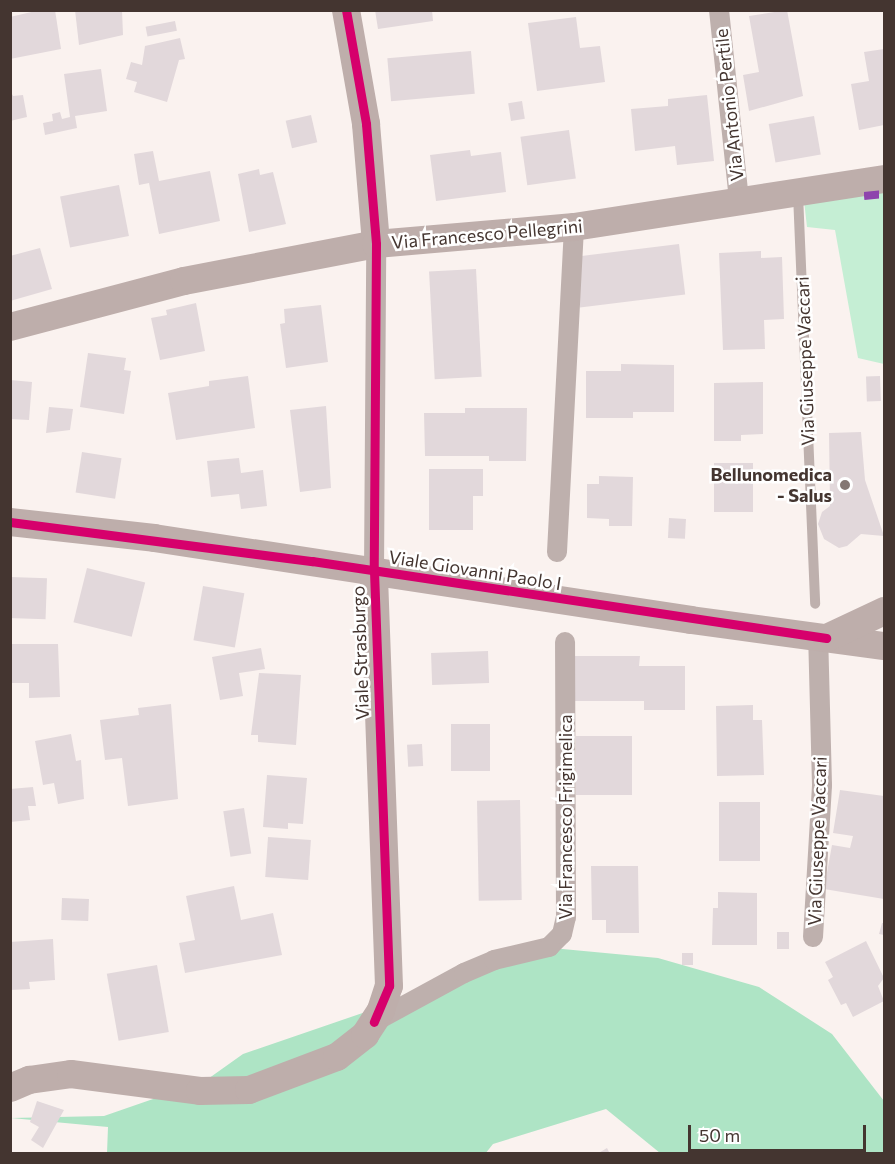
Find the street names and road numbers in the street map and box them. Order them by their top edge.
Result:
street label: Via Antonio Pertile [710,28,748,182]
street label: Via Francesco Pellegrini [390,215,584,253]
street label: Via Giuseppe Vaccari [791,276,819,446]
street label: Viale Giovanni Paolo I [387,546,563,594]
street label: Viale Strasburgo [347,585,373,721]
street label: Via Francesco Frigimelica [554,714,576,920]
street label: Via Giuseppe Vaccari [803,756,831,926]

